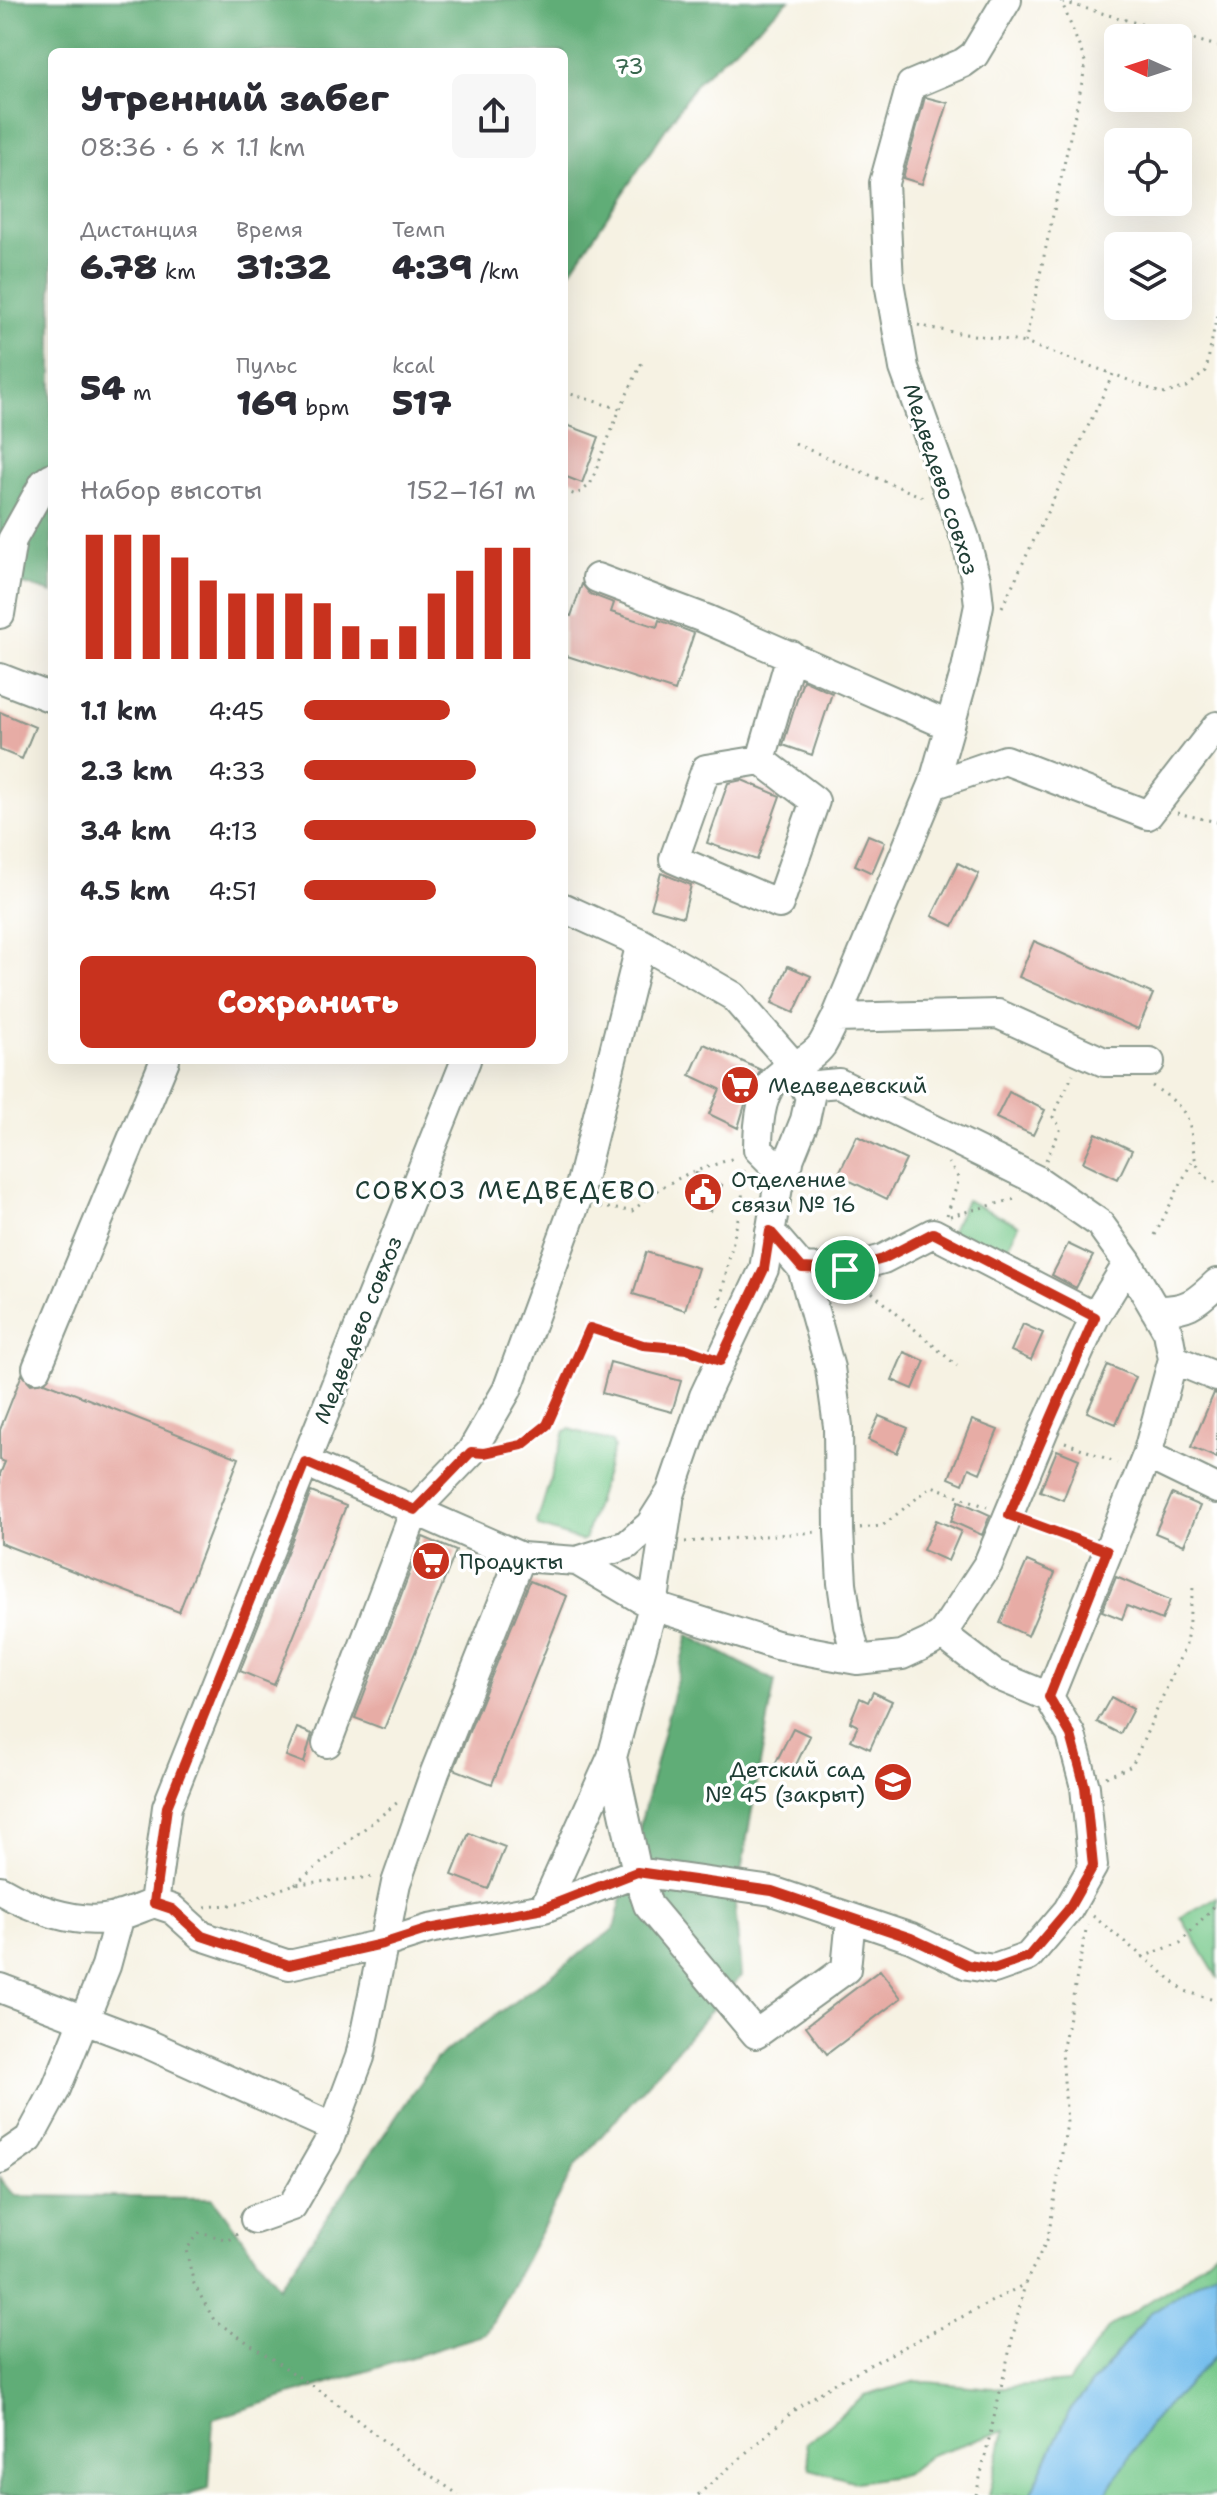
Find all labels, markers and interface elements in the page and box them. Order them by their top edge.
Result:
north arrow [1104,24,1192,112]
map controls [1104,24,1192,320]
park label: 73 [614,52,644,81]
text: Утренний забег [80,74,389,123]
button: share [452,74,536,158]
button: locate [1104,128,1192,216]
text: 08:36 · 6 × 1.1 km [80,129,305,164]
text: Дистанция [80,215,198,244]
text: Время [236,215,303,244]
text: Темп [392,215,445,244]
button: layers [1104,232,1192,320]
text: 6.78 [80,244,157,290]
text: 31:32 [236,244,331,290]
text: 4:39 [392,244,472,290]
text: km [157,257,196,286]
text: /km [472,257,519,286]
text: Пульс [236,351,298,380]
text: kcal [392,351,435,380]
text: 54 [80,365,125,411]
text: m [125,378,152,407]
street label: Медведево совхоз [896,379,986,579]
text: 169 [236,380,298,426]
text: 517 [392,380,452,426]
text: bpm [298,393,350,422]
text: Набор высоты [80,472,262,507]
text: 152–161 m [406,472,536,507]
text: 1.1 km [80,693,157,728]
text: 4:45 [208,693,264,728]
text: 2.3 km [80,753,173,788]
text: 4:33 [208,753,266,788]
text: 3.4 km [80,813,171,848]
text: 4:13 [208,813,258,848]
text: 4.5 km [80,873,170,908]
text: 4:51 [208,873,257,908]
button: Сохранить [80,956,536,1048]
supermarket icon: Медведевский [719,1064,761,1106]
place label: Медведевский [768,1071,927,1100]
place label: Отделение связи № 16 [731,1165,856,1219]
public building icon: Отделение связи № 16 [682,1171,724,1213]
district label: СОВХОЗ МЕДВЕДЕВО [355,1172,657,1207]
street label: Медведево совхоз [307,1232,409,1428]
pin [811,1236,879,1304]
icon: arrive [823,1248,867,1292]
supermarket icon: Продукты [410,1540,452,1582]
place label: Продукты [459,1547,564,1576]
place label: Детский сад № 45 (закрыт) [705,1755,865,1809]
school or university icon: Детский сад № 45 (закрыт) [872,1761,914,1803]

